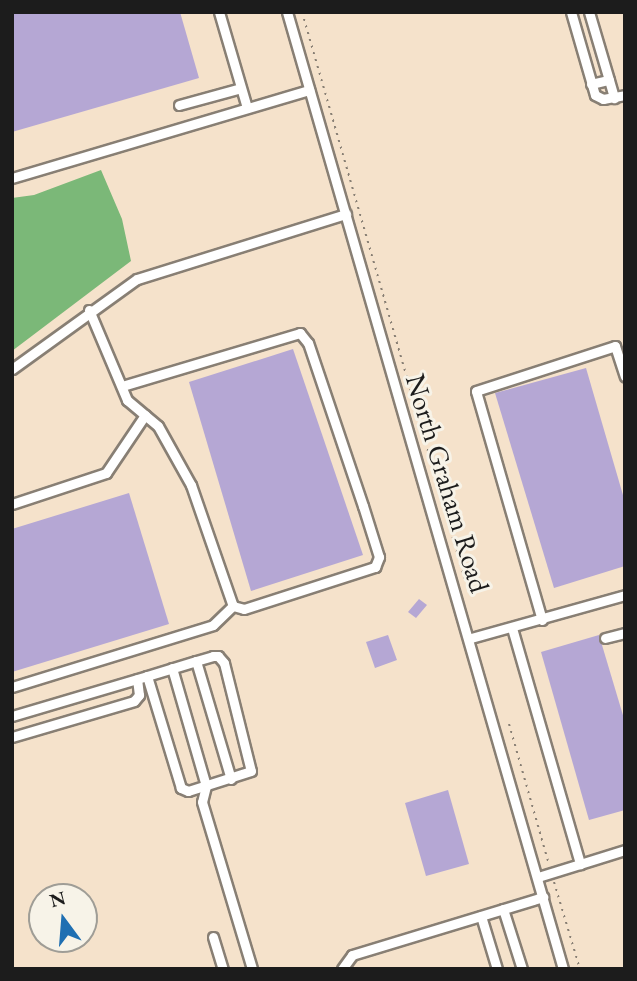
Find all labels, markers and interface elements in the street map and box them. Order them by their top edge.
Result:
street label: North Graham Road [399,370,497,596]
north arrow [28,883,98,953]
text: N [47,885,68,913]

